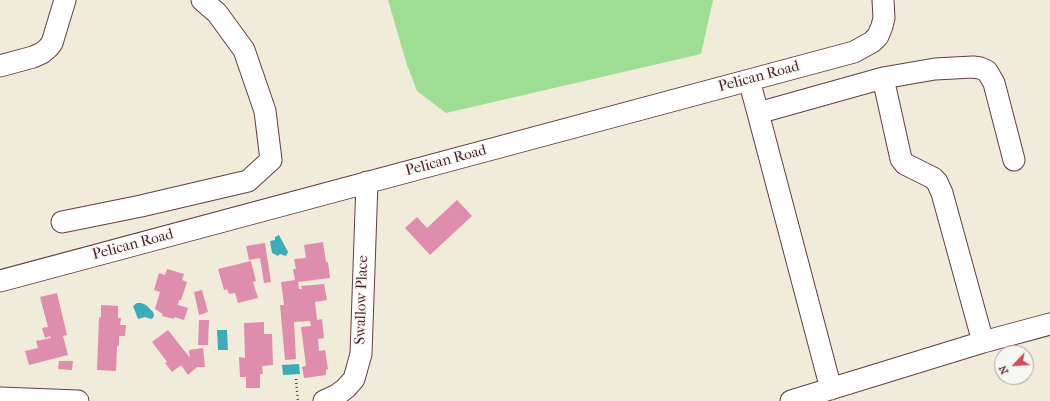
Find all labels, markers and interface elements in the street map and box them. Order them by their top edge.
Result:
street label: Pelican Road [716,58,802,96]
street label: Pelican Road [403,142,489,180]
street label: Pelican Road [90,226,176,264]
street label: Swallow Place [351,255,373,345]
north arrow [994,345,1034,385]
text: N [996,363,1011,376]

